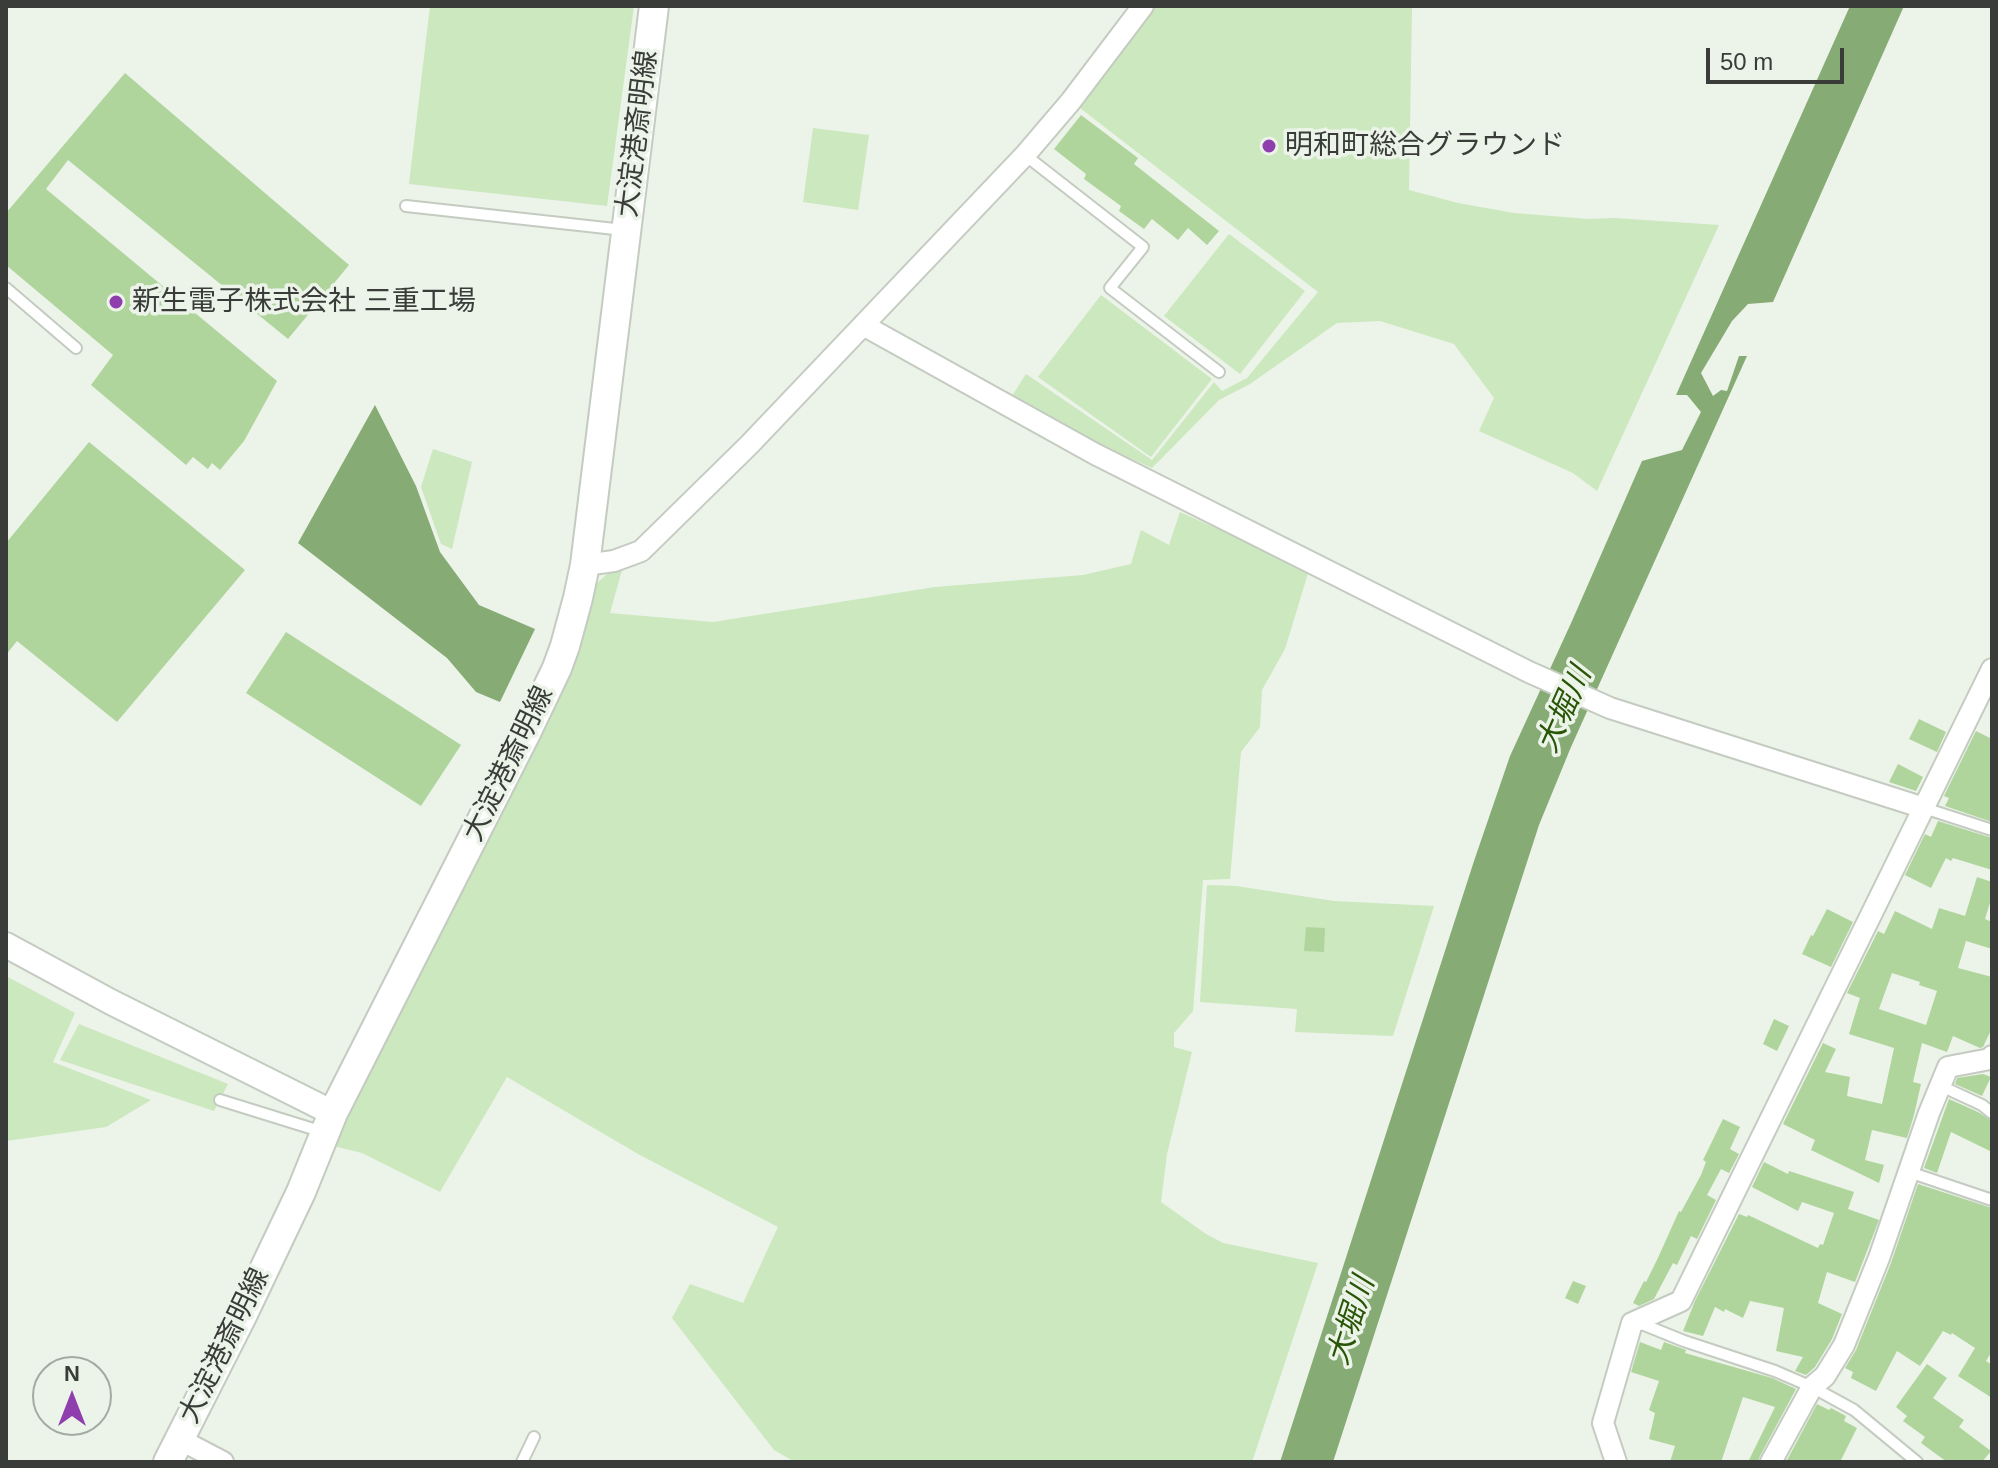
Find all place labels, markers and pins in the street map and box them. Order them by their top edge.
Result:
place label: 明和町総合グラウンド [1285,129,1565,163]
marker: 明和町総合グラウンド [1260,137,1278,155]
place label: 新生電子株式会社 三重工場 [132,285,476,319]
marker: 新生電子株式会社 三重工場 [107,293,125,311]

